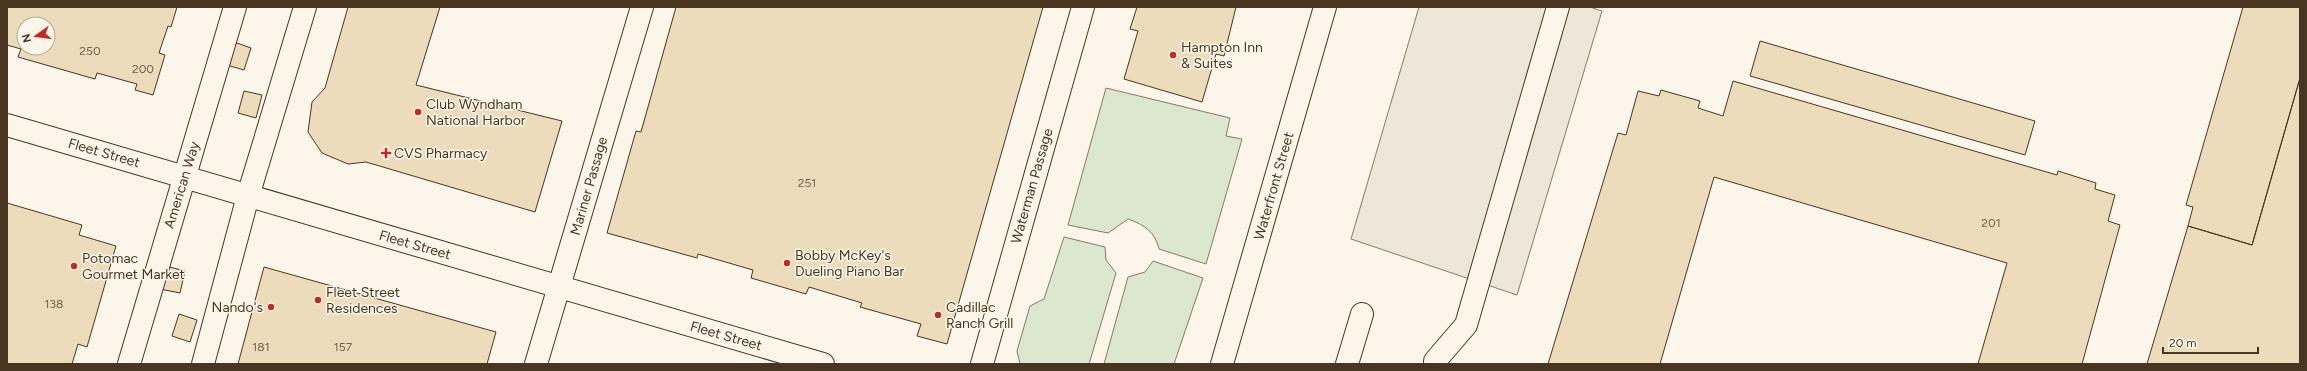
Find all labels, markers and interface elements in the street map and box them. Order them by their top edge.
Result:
north arrow [16,16,56,56]
text: N [19,33,34,44]
place label: Hampton Inn & Suites [1181,39,1263,72]
house number: 250 [79,44,101,58]
marker: Hampton Inn & Suites [1168,50,1178,60]
house number: 200 [132,62,154,76]
place label: Club Wyndham National Harbor [426,96,526,129]
marker: Club Wyndham National Harbor [413,107,423,117]
street label: Waterman Passage [1007,126,1057,246]
street label: Waterfront Street [1250,130,1298,242]
street label: Mariner Passage [567,134,611,237]
street label: Fleet Street [66,135,142,171]
street label: American Way [161,139,204,231]
place label: CVS Pharmacy [394,145,488,162]
marker: CVS Pharmacy [381,148,391,158]
house number: 251 [798,176,816,190]
house number: 201 [1981,216,2001,230]
street label: Fleet Street [377,227,453,263]
place label: Bobby McKey's Dueling Piano Bar [795,247,904,280]
place label: Potomac Gourmet Market [82,250,185,283]
marker: Bobby McKey's Dueling Piano Bar [782,258,792,268]
marker: Potomac Gourmet Market [69,261,79,271]
place label: Fleet Street Residences [326,284,400,317]
marker: Fleet Street Residences [313,295,323,305]
house number: 138 [45,297,63,311]
place label: Nando's [212,299,263,316]
place label: Cadillac Ranch Grill [946,299,1013,332]
marker: Nando's [266,302,276,312]
marker: Cadillac Ranch Grill [933,310,943,320]
street label: Fleet Street [688,318,764,354]
scale bar [2163,329,2258,355]
text: 20 m [2169,336,2197,350]
house number: 181 [252,340,270,354]
house number: 157 [334,340,353,354]

